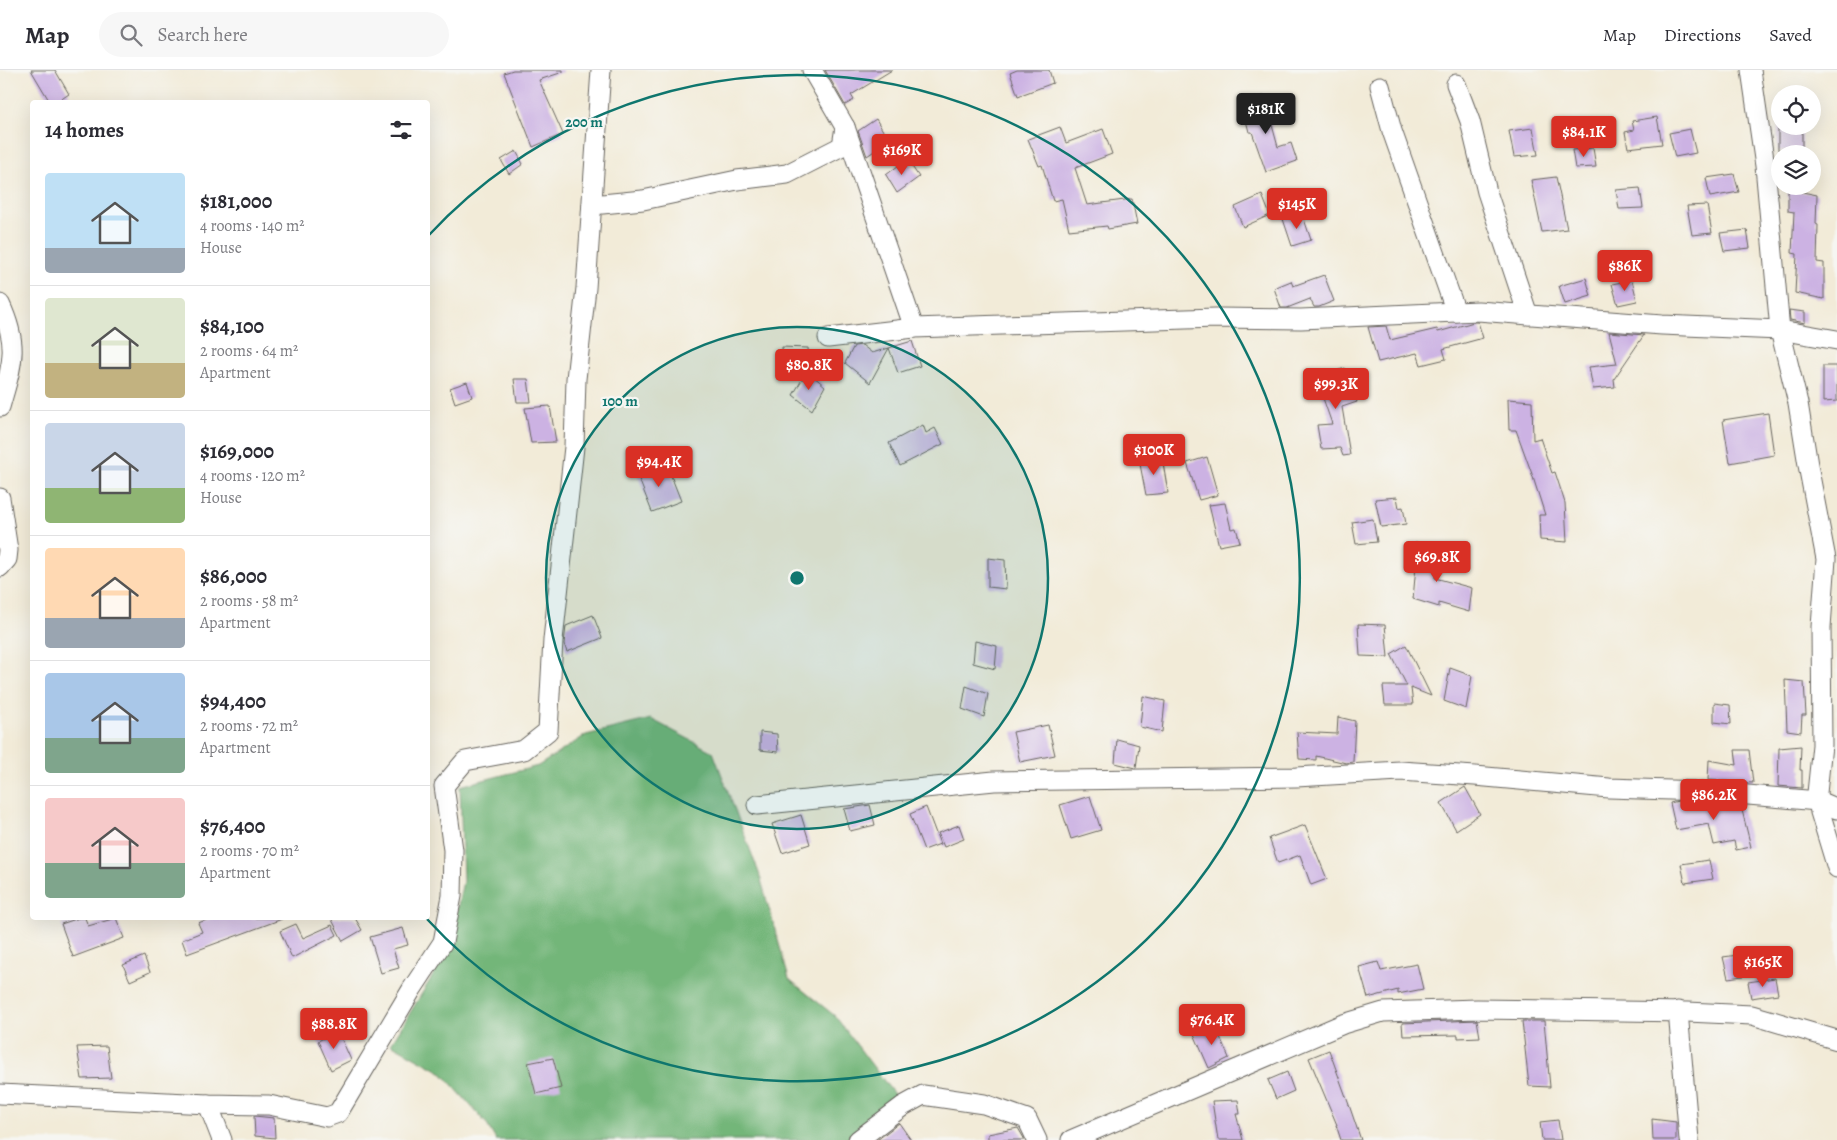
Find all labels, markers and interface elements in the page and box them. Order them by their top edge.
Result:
search box [99,12,449,57]
text: Map [25,19,69,51]
icon: search [117,21,145,49]
text: Search here [157,22,248,48]
text: Map [1603,23,1636,47]
text: Directions [1664,23,1741,47]
text: Saved [1769,23,1812,47]
map controls [1771,85,1821,195]
button: locate [1771,85,1821,135]
pin: $181K [1231,92,1301,135]
text: $181K [1247,98,1285,120]
text: 200 m [565,112,603,132]
text: 14 homes [45,116,124,144]
icon: filters [387,116,415,144]
pin: $84.1K [1543,116,1625,158]
text: $84.1K [1562,121,1606,143]
pin: $169K [867,134,937,176]
text: $169K [883,139,921,161]
button: layers [1771,145,1821,195]
text: $181,000 [200,187,272,215]
pin: $145K [1262,188,1332,230]
icon: home [85,193,145,253]
text: $145K [1278,193,1316,215]
text: 4 rooms · 140 m² [200,215,305,237]
text: House [200,237,242,259]
pin: $86K [1595,250,1655,292]
text: $86K [1608,255,1642,277]
text: $84,100 [200,312,264,340]
icon: home [85,318,145,378]
text: 2 rooms · 64 m² [200,340,298,362]
pin: $80.8K [768,348,850,391]
text: $80.8K [786,354,832,376]
text: Apartment [200,362,271,384]
pin: $99.3K [1295,368,1377,410]
text: $99.3K [1314,373,1358,395]
text: 100 m [602,391,638,411]
pin: $100K [1119,434,1189,476]
text: $169,000 [200,437,274,465]
text: $100K [1134,439,1174,461]
icon: home [85,443,145,503]
pin: $94.4K [618,446,700,488]
text: $94.4K [637,451,681,473]
text: 4 rooms · 120 m² [200,465,305,487]
text: House [200,487,242,509]
pin: $69.8K [1396,540,1478,583]
text: $69.8K [1415,546,1459,568]
text: $86,000 [200,562,267,590]
icon: home [85,568,145,628]
centre of rings [788,569,806,587]
text: 2 rooms · 58 m² [200,590,298,612]
text: Apartment [200,612,271,634]
text: $94,400 [200,687,266,715]
icon: home [85,693,145,753]
text: 2 rooms · 72 m² [200,715,298,737]
text: Apartment [200,737,271,759]
pin: $86.2K [1673,778,1755,821]
text: $86.2K [1691,784,1737,806]
text: $76,400 [200,812,265,840]
icon: home [85,818,145,878]
text: 2 rooms · 70 m² [200,840,299,862]
text: Apartment [200,862,271,884]
pin: $165K [1728,946,1798,988]
text: $165K [1744,951,1782,973]
pin: $76.4K [1171,1004,1253,1046]
pin: $88.8K [293,1008,375,1050]
text: $76.4K [1190,1009,1234,1031]
text: $88.8K [311,1013,357,1035]

